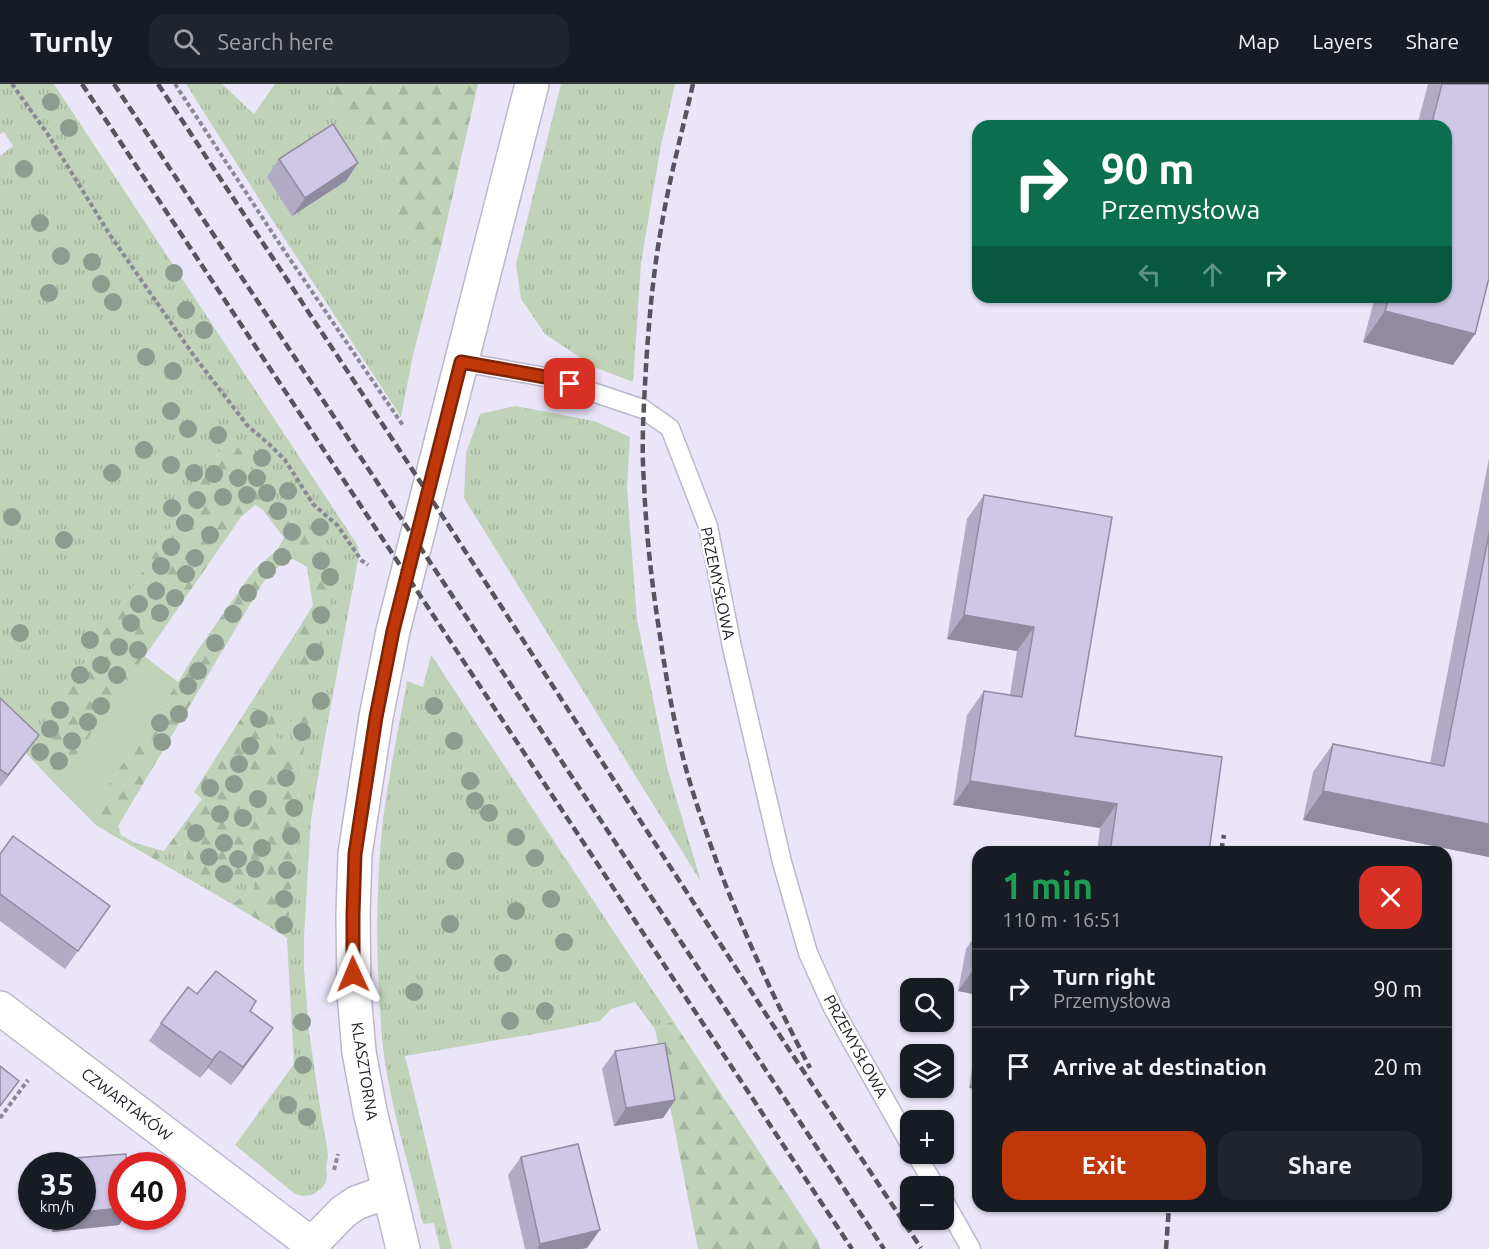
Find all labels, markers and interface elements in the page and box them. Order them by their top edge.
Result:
search box [149,14,569,68]
icon: search [170,25,203,58]
text: Turnly [30,26,113,57]
text: Search here [218,29,334,54]
text: Map [1238,29,1279,53]
text: Layers [1312,29,1373,53]
text: Share [1406,29,1459,53]
icon: right [1002,144,1080,222]
text: 90 m [1101,145,1195,192]
text: Przemysłowa [1101,194,1260,224]
icon: left [1133,258,1166,291]
icon: ahead [1196,258,1229,291]
icon: right [1259,258,1292,291]
pin [544,358,595,409]
icon: arrive [553,367,586,400]
street label: PRZEMYSŁOWA [697,525,739,642]
text: 1 min [1002,865,1093,906]
button: close [1359,866,1422,929]
text: 110 m · 16:51 [1002,908,1122,931]
position arrow [321,942,385,1006]
text: Turn right [1053,964,1155,989]
icon: right [1002,972,1035,1005]
text: 90 m [1373,976,1422,1001]
map controls [900,978,954,1230]
button: search [900,978,954,1032]
text: Przemysłowa [1053,989,1171,1012]
street label: PRZEMYSŁOWA [820,992,892,1101]
street label: KLASZTORNA [348,1021,382,1122]
button: layers [900,1044,954,1098]
icon: arrive [1002,1050,1035,1083]
text: Arrive at destination [1053,1054,1267,1079]
text: 20 m [1373,1054,1422,1079]
street label: CZWARTAKÓW [78,1063,177,1144]
button: + [900,1110,954,1164]
button: Exit [1002,1131,1206,1200]
button: Share [1218,1131,1422,1200]
speed limit sign: 40 [108,1152,186,1230]
text: 35 [40,1167,74,1201]
button: − [900,1176,954,1230]
text: km/h [40,1198,74,1215]

